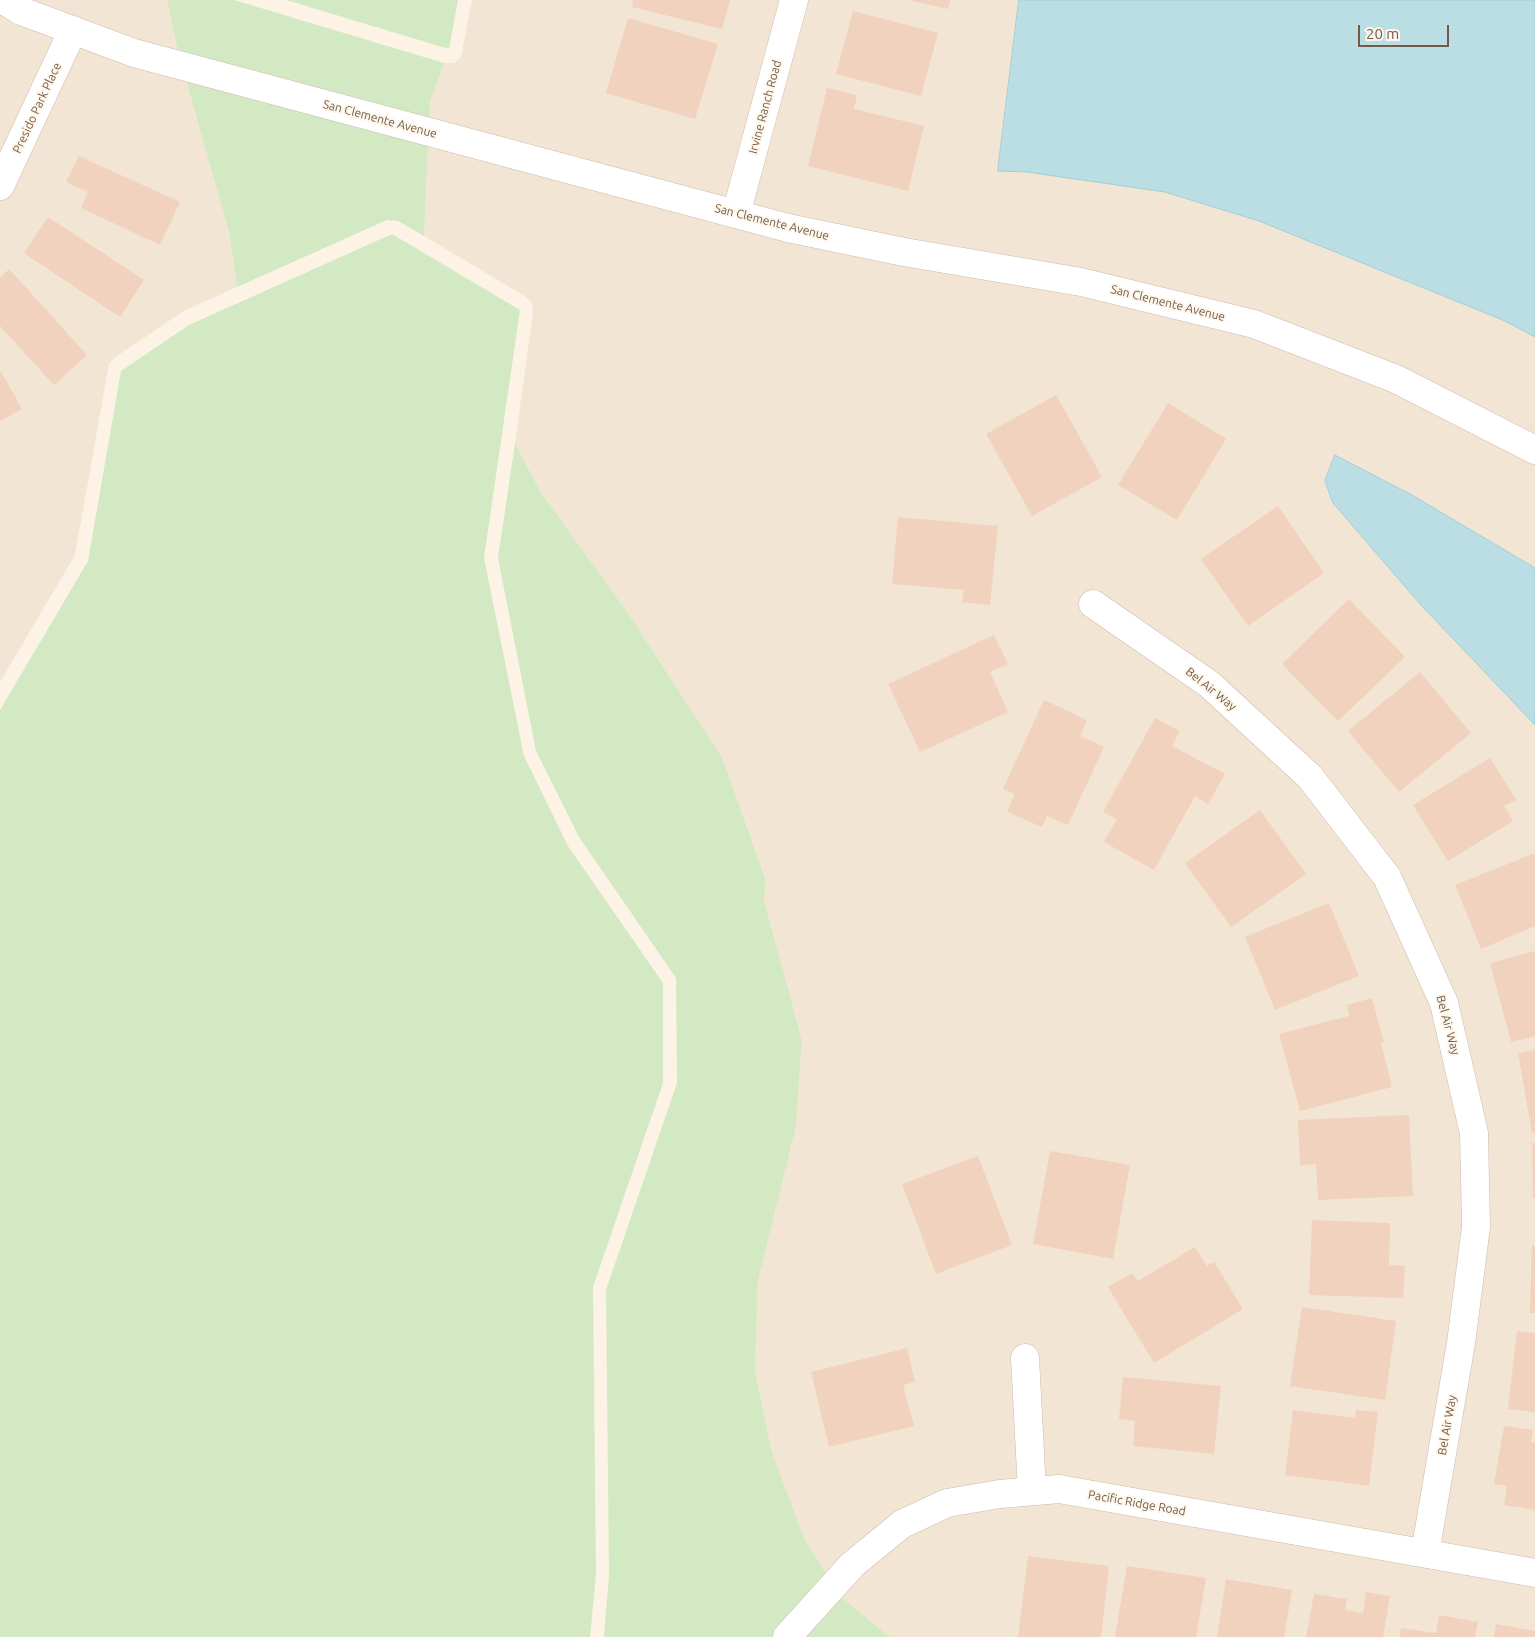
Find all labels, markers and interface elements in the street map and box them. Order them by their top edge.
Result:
scale bar [1360,15,1451,47]
text: 20 m [1366,25,1399,42]
street label: Irvine Ranch Road [746,59,784,155]
street label: Presido Park Place [10,60,64,156]
street label: San Clemente Avenue [321,97,439,141]
street label: San Clemente Avenue [713,201,831,243]
street label: San Clemente Avenue [1109,282,1227,324]
street label: Bel Air Way [1183,664,1239,714]
street label: Bel Air Way [1433,994,1463,1056]
street label: Bel Air Way [1435,1394,1459,1456]
street label: Pacific Ridge Road [1087,1487,1187,1519]

